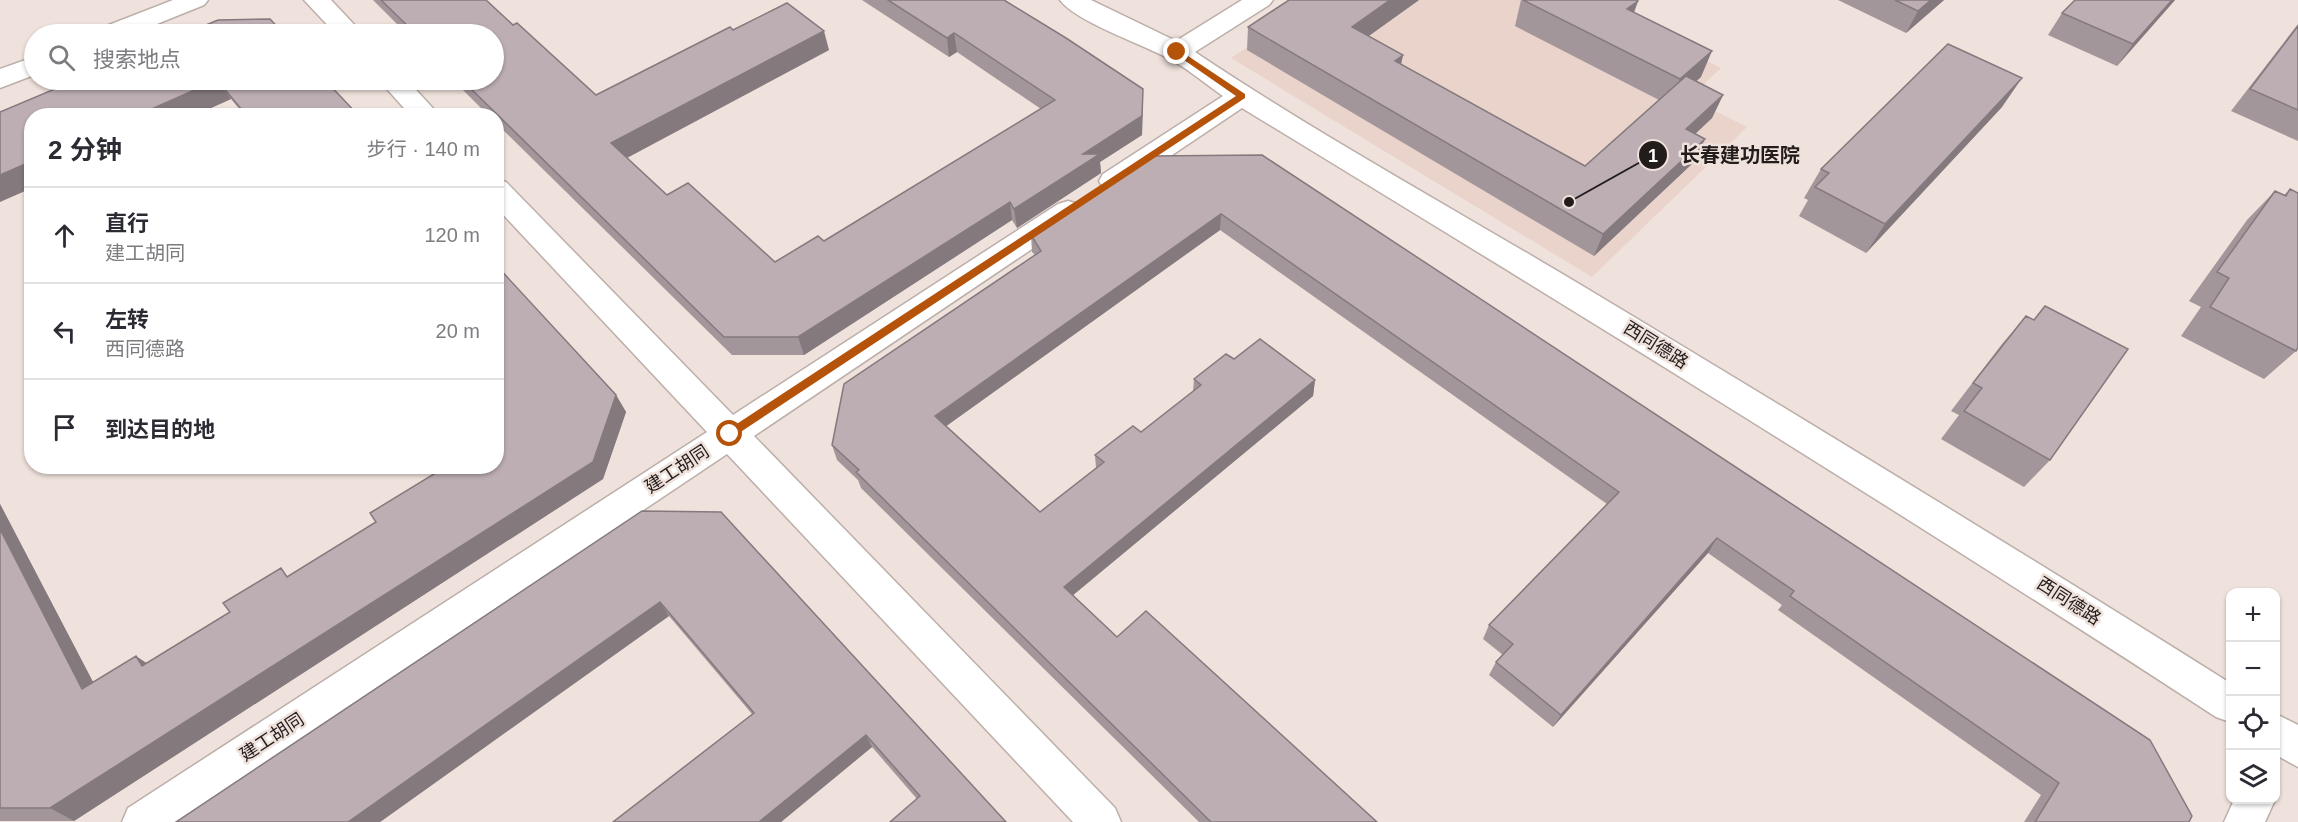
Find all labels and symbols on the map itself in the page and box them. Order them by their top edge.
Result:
route end [1163,38,1189,64]
callout: 长春建功医院 [1638,136,1812,174]
text: 长春建功医院 [1680,144,1800,166]
text: 1 [1648,146,1658,166]
street label: 西同德路 [1620,317,1692,373]
route start [716,420,742,446]
street label: 建工胡同 [641,441,713,497]
street label: 西同德路 [2033,573,2105,629]
street label: 建工胡同 [236,709,308,765]

